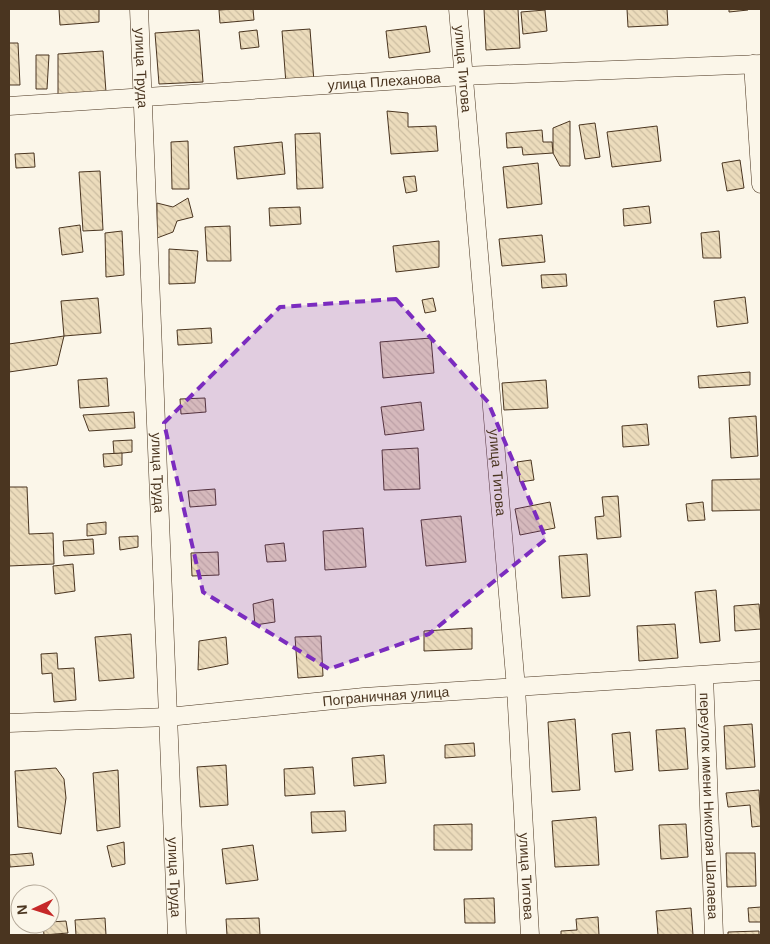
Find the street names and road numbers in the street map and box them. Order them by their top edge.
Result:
street label: улица Титова [451,25,475,113]
street label: улица Труда [132,27,151,109]
street label: улица Плеханова [327,69,441,93]
street label: улица Титова [486,428,509,517]
street label: улица Труда [148,432,168,513]
street label: Пограничная улица [322,683,450,709]
street label: переулок имени Николая Шалаева [697,692,721,920]
street label: улица Титова [516,832,537,920]
street label: улица Труда [165,837,184,918]

